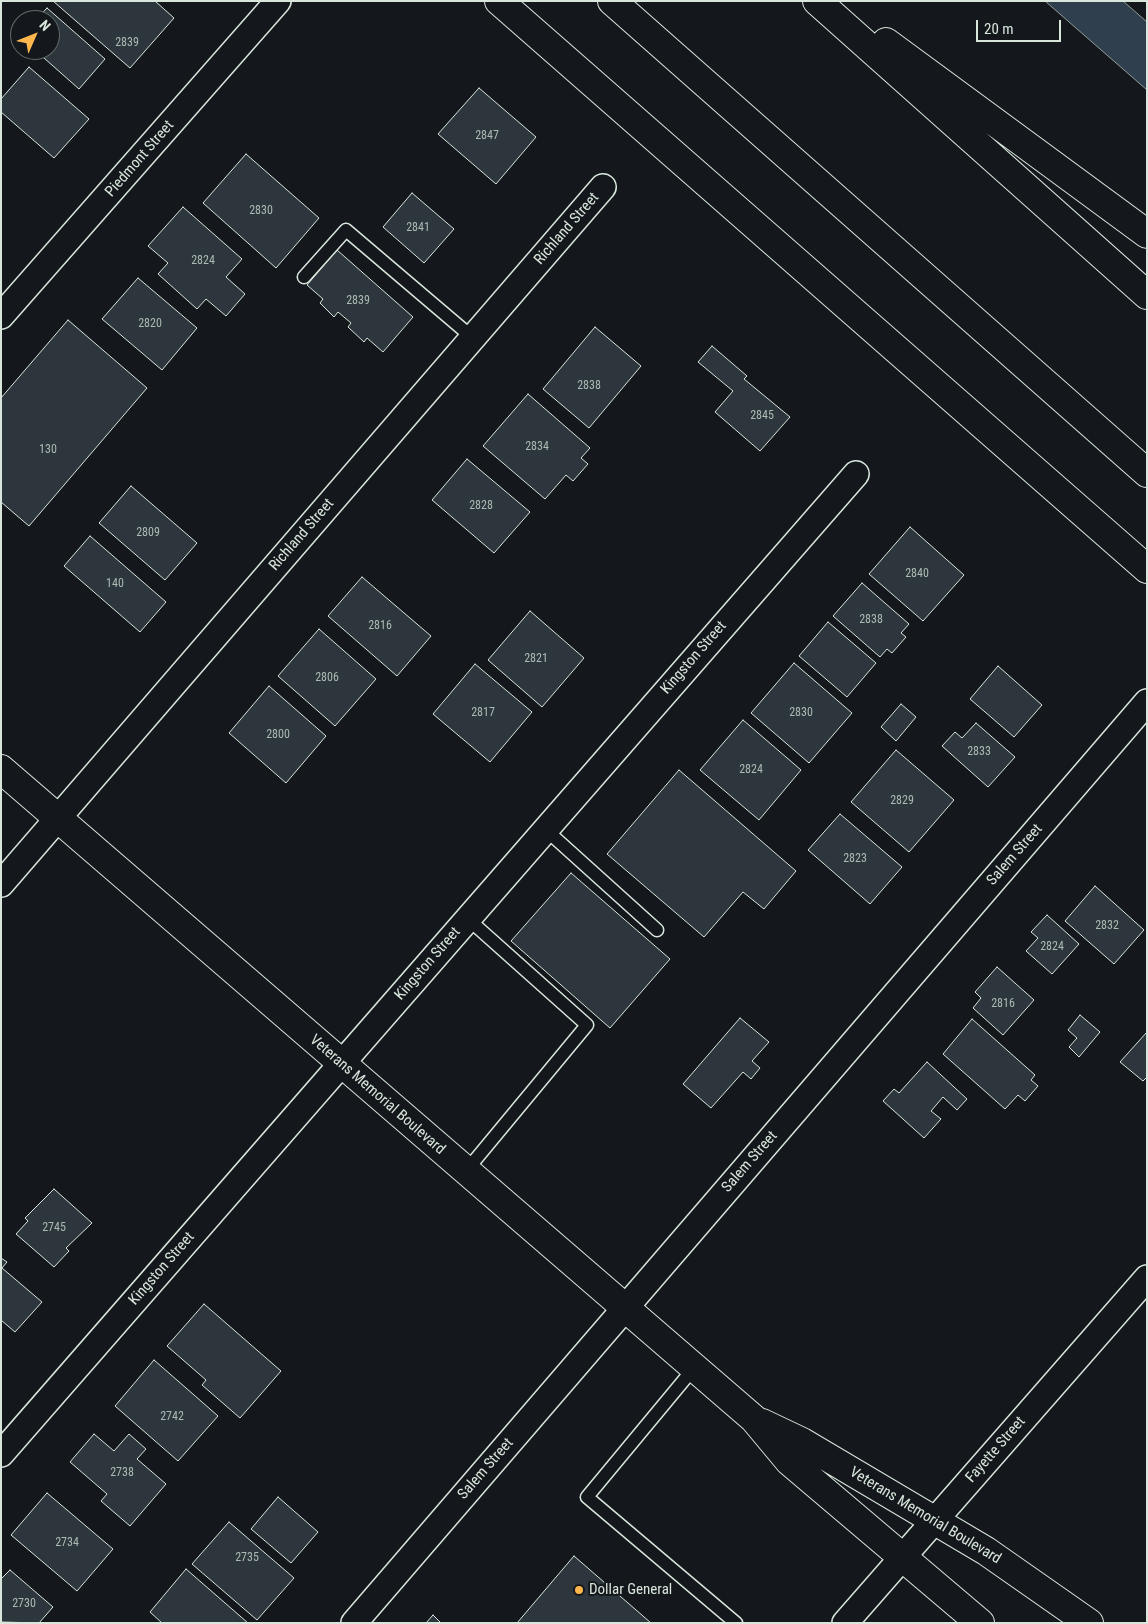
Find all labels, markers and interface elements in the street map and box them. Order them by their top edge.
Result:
north arrow [10,10,60,60]
scale bar [978,10,1063,42]
text: N [36,17,54,34]
text: 20 m [984,20,1014,38]
house number: 2839 [115,36,139,50]
street label: Piedmont Street [102,117,178,201]
house number: 2847 [475,129,499,143]
street label: Richland Street [531,189,603,269]
house number: 2830 [249,204,273,218]
house number: 2841 [406,221,430,235]
house number: 2824 [191,254,215,268]
house number: 2839 [346,294,370,308]
house number: 2820 [138,317,162,331]
house number: 2838 [577,379,601,393]
house number: 2845 [750,409,774,423]
house number: 2834 [525,440,549,454]
house number: 130 [39,443,57,457]
street label: Richland Street [266,495,338,575]
house number: 2828 [469,499,493,513]
house number: 2809 [136,526,160,540]
house number: 2840 [905,567,929,581]
house number: 140 [106,577,124,591]
house number: 2838 [859,613,883,627]
street label: Kingston Street [657,618,731,698]
house number: 2816 [368,619,392,633]
house number: 2821 [524,652,548,666]
house number: 2806 [315,671,339,685]
house number: 2817 [471,706,495,720]
house number: 2830 [789,706,813,720]
house number: 2800 [266,728,290,742]
house number: 2833 [967,745,991,759]
house number: 2824 [739,763,763,777]
house number: 2829 [890,794,914,808]
street label: Salem Street [983,821,1047,889]
house number: 2823 [843,852,867,866]
house number: 2832 [1095,919,1119,933]
street label: Kingston Street [391,924,465,1004]
house number: 2824 [1040,940,1064,954]
house number: 2816 [991,997,1015,1011]
street label: Veterans Memorial Boulevard [306,1031,448,1159]
street label: Salem Street [718,1128,782,1196]
house number: 2745 [42,1221,66,1235]
street label: Kingston Street [125,1229,199,1309]
house number: 2742 [160,1410,184,1424]
street label: Fayette Street [962,1413,1030,1487]
street label: Salem Street [454,1435,518,1503]
street label: Veterans Memorial Boulevard [846,1464,1004,1568]
house number: 2738 [110,1466,134,1480]
house number: 2734 [55,1536,79,1550]
house number: 2735 [235,1551,259,1565]
place label: Dollar General [589,1581,672,1599]
marker: Dollar General [573,1584,585,1596]
house number: 2730 [12,1597,36,1611]

